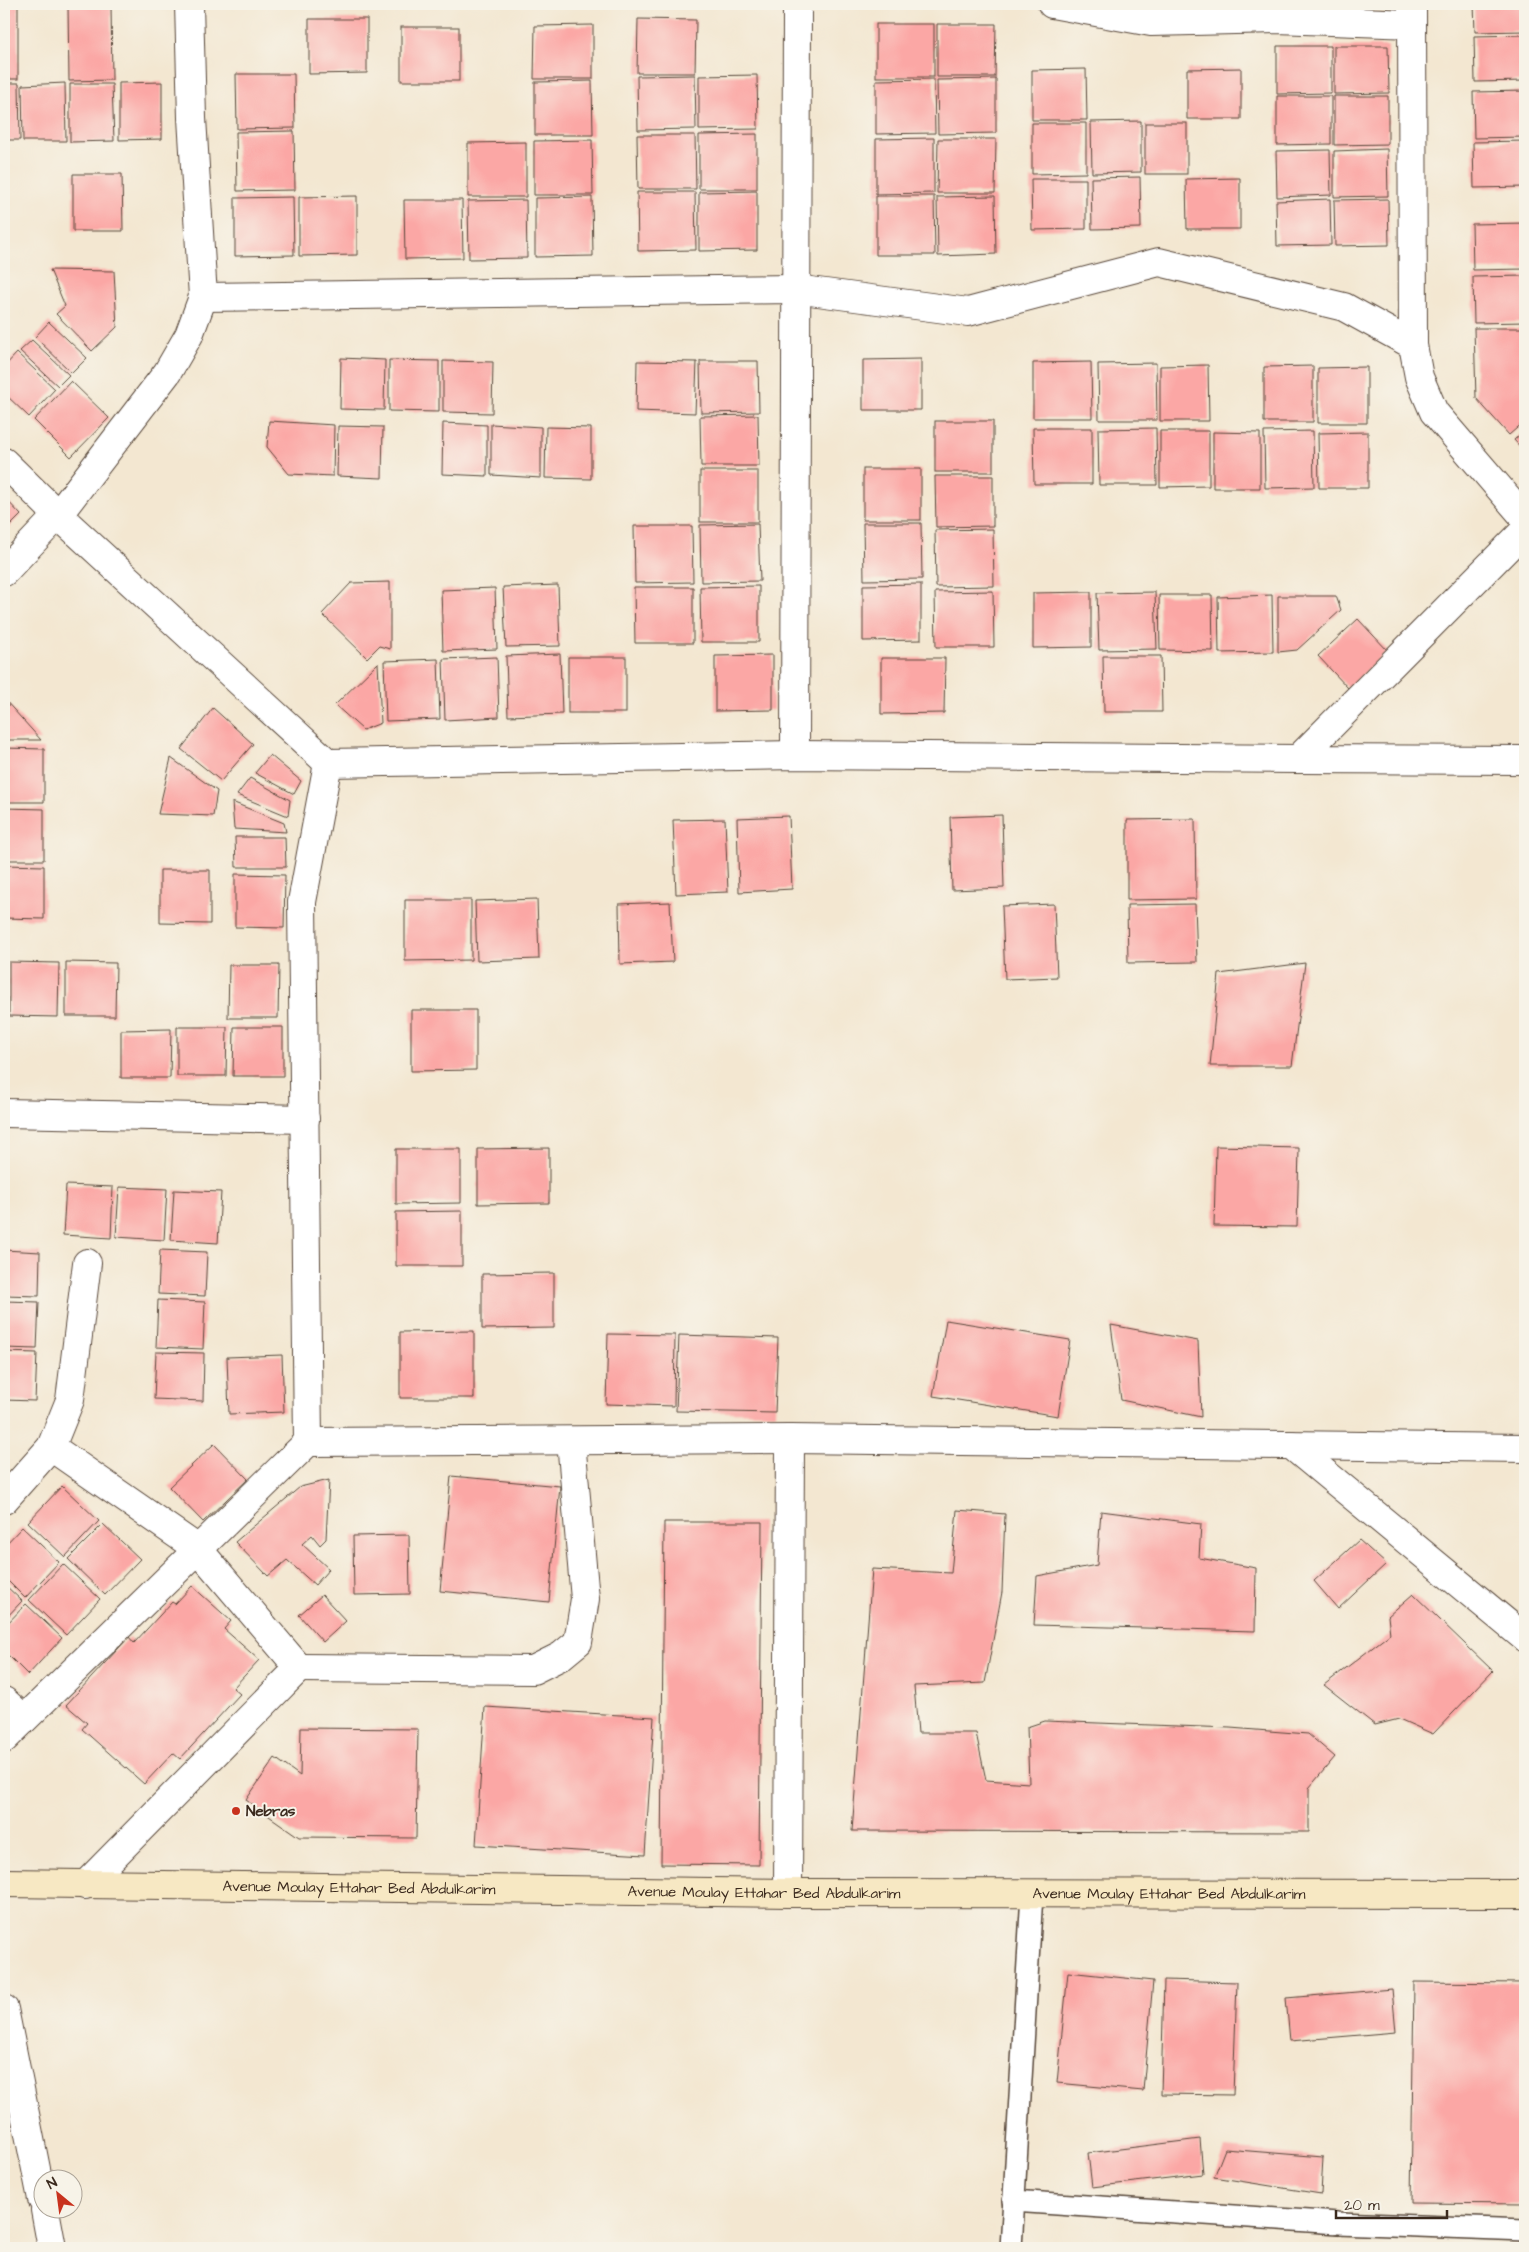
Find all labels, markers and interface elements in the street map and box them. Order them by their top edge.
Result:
place label: Nebras [246,1801,296,1822]
marker: Nebras [230,1805,242,1817]
street label: Avenue Moulay Ettahar Bed Abdulkarim [222,1876,496,1900]
street label: Avenue Moulay Ettahar Bed Abdulkarim [627,1881,901,1904]
street label: Avenue Moulay Ettahar Bed Abdulkarim [1032,1883,1306,1905]
north arrow [32,2170,82,2220]
text: N [43,2173,61,2194]
scale bar [1336,2187,1448,2219]
text: 20 m [1344,2195,1380,2216]

